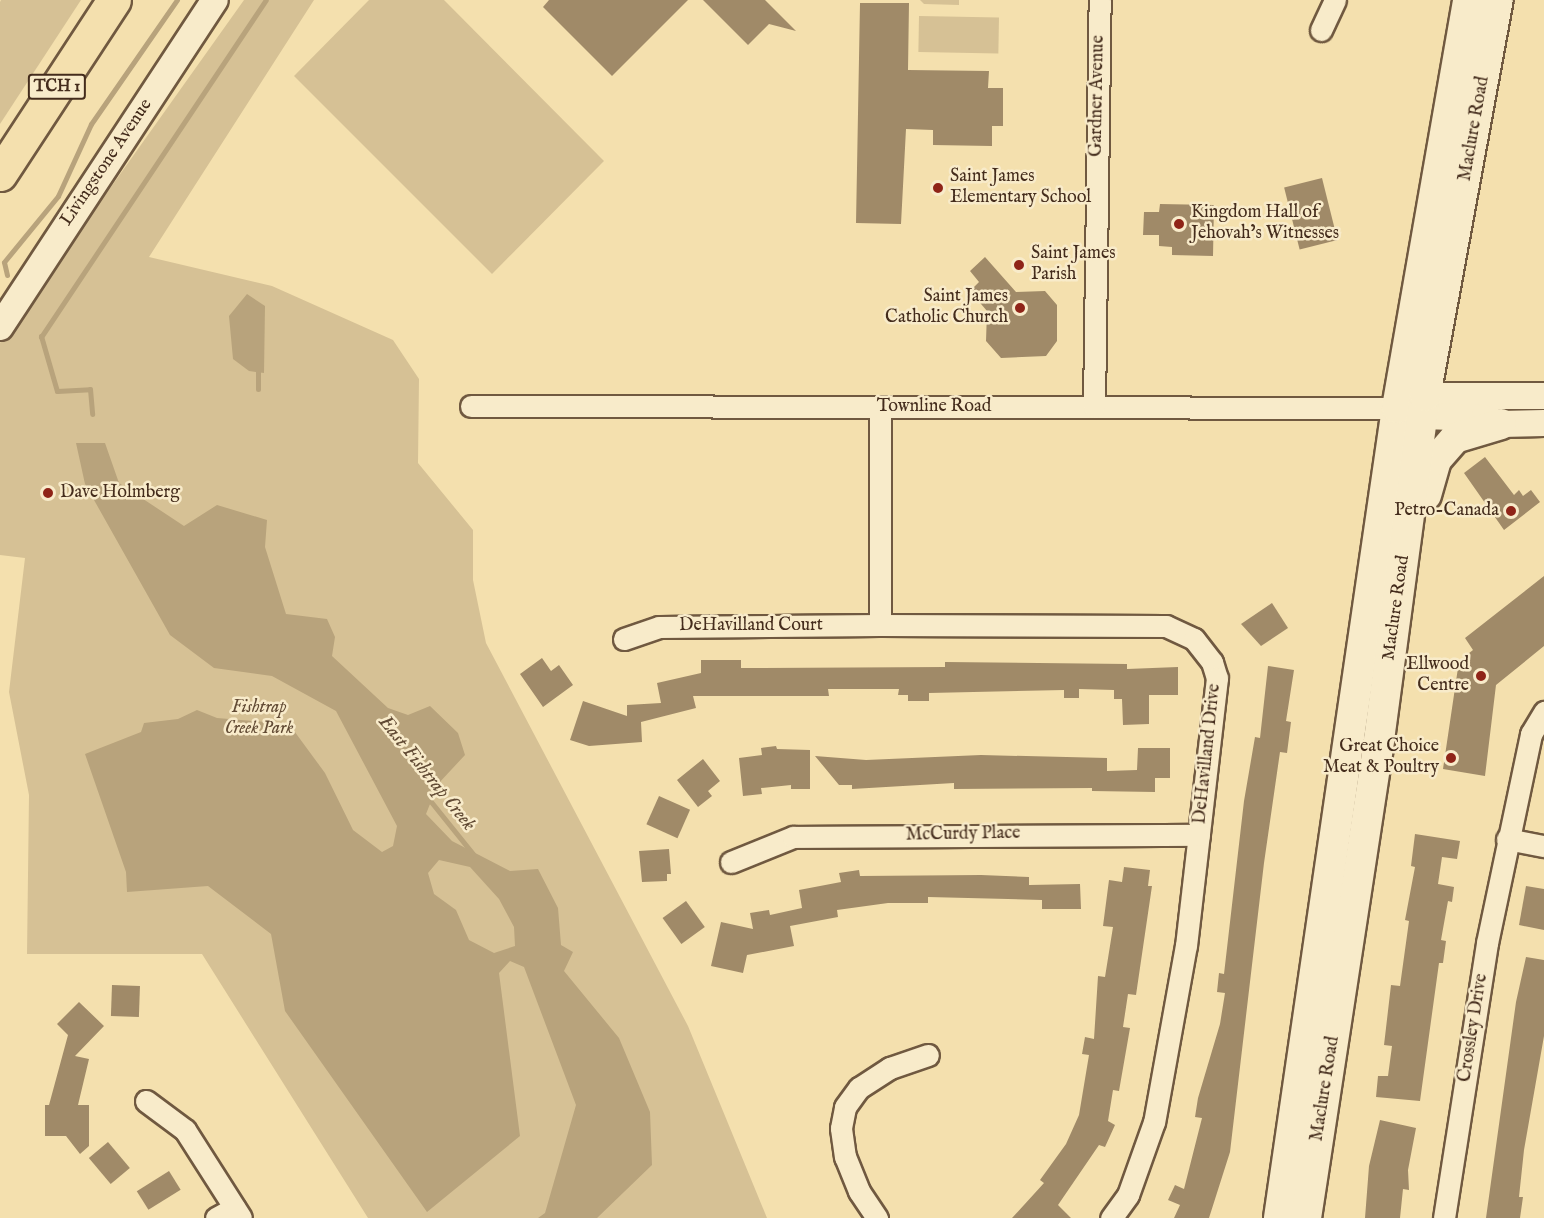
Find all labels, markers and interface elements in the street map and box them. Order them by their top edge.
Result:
street label: Gardner Avenue [1086,35,1110,157]
road number: TCH 1 [27,74,87,100]
street label: Maclure Road [1455,75,1495,183]
street label: Livingstone Avenue [57,95,157,231]
place label: Saint James Elementary School [950,167,1091,210]
marker: Saint James Elementary School [931,181,945,195]
place label: Kingdom Hall of Jehovah’s Witnesses [1191,203,1339,246]
marker: Kingdom Hall of Jehovah’s Witnesses [1172,217,1186,231]
place label: Saint James Parish [1031,244,1116,286]
marker: Saint James Parish [1012,258,1026,272]
place label: Saint James Catholic Church [885,287,1008,330]
marker: Saint James Catholic Church [1013,301,1027,315]
street label: Townline Road [877,396,991,418]
place label: Dave Holmberg [60,482,180,504]
marker: Dave Holmberg [41,486,55,500]
place label: Petro-Canada [1394,500,1499,522]
marker: Petro-Canada [1504,504,1518,518]
street label: Maclure Road [1379,554,1415,662]
street label: DeHavilland Court [679,615,823,637]
place label: Ellwood Centre [1406,655,1469,698]
marker: Ellwood Centre [1474,669,1488,683]
street label: DeHavilland Drive [1190,683,1226,825]
park label: Fishtrap Creek Park [225,698,293,740]
water label: East Fishtrap Creek [373,710,481,836]
place label: Great Choice Meat & Poultry [1323,737,1439,780]
marker: Great Choice Meat & Poultry [1444,751,1458,765]
street label: McCurdy Place [905,823,1021,847]
street label: Crossley Drive [1455,972,1493,1084]
street label: Maclure Road [1307,1035,1345,1143]

